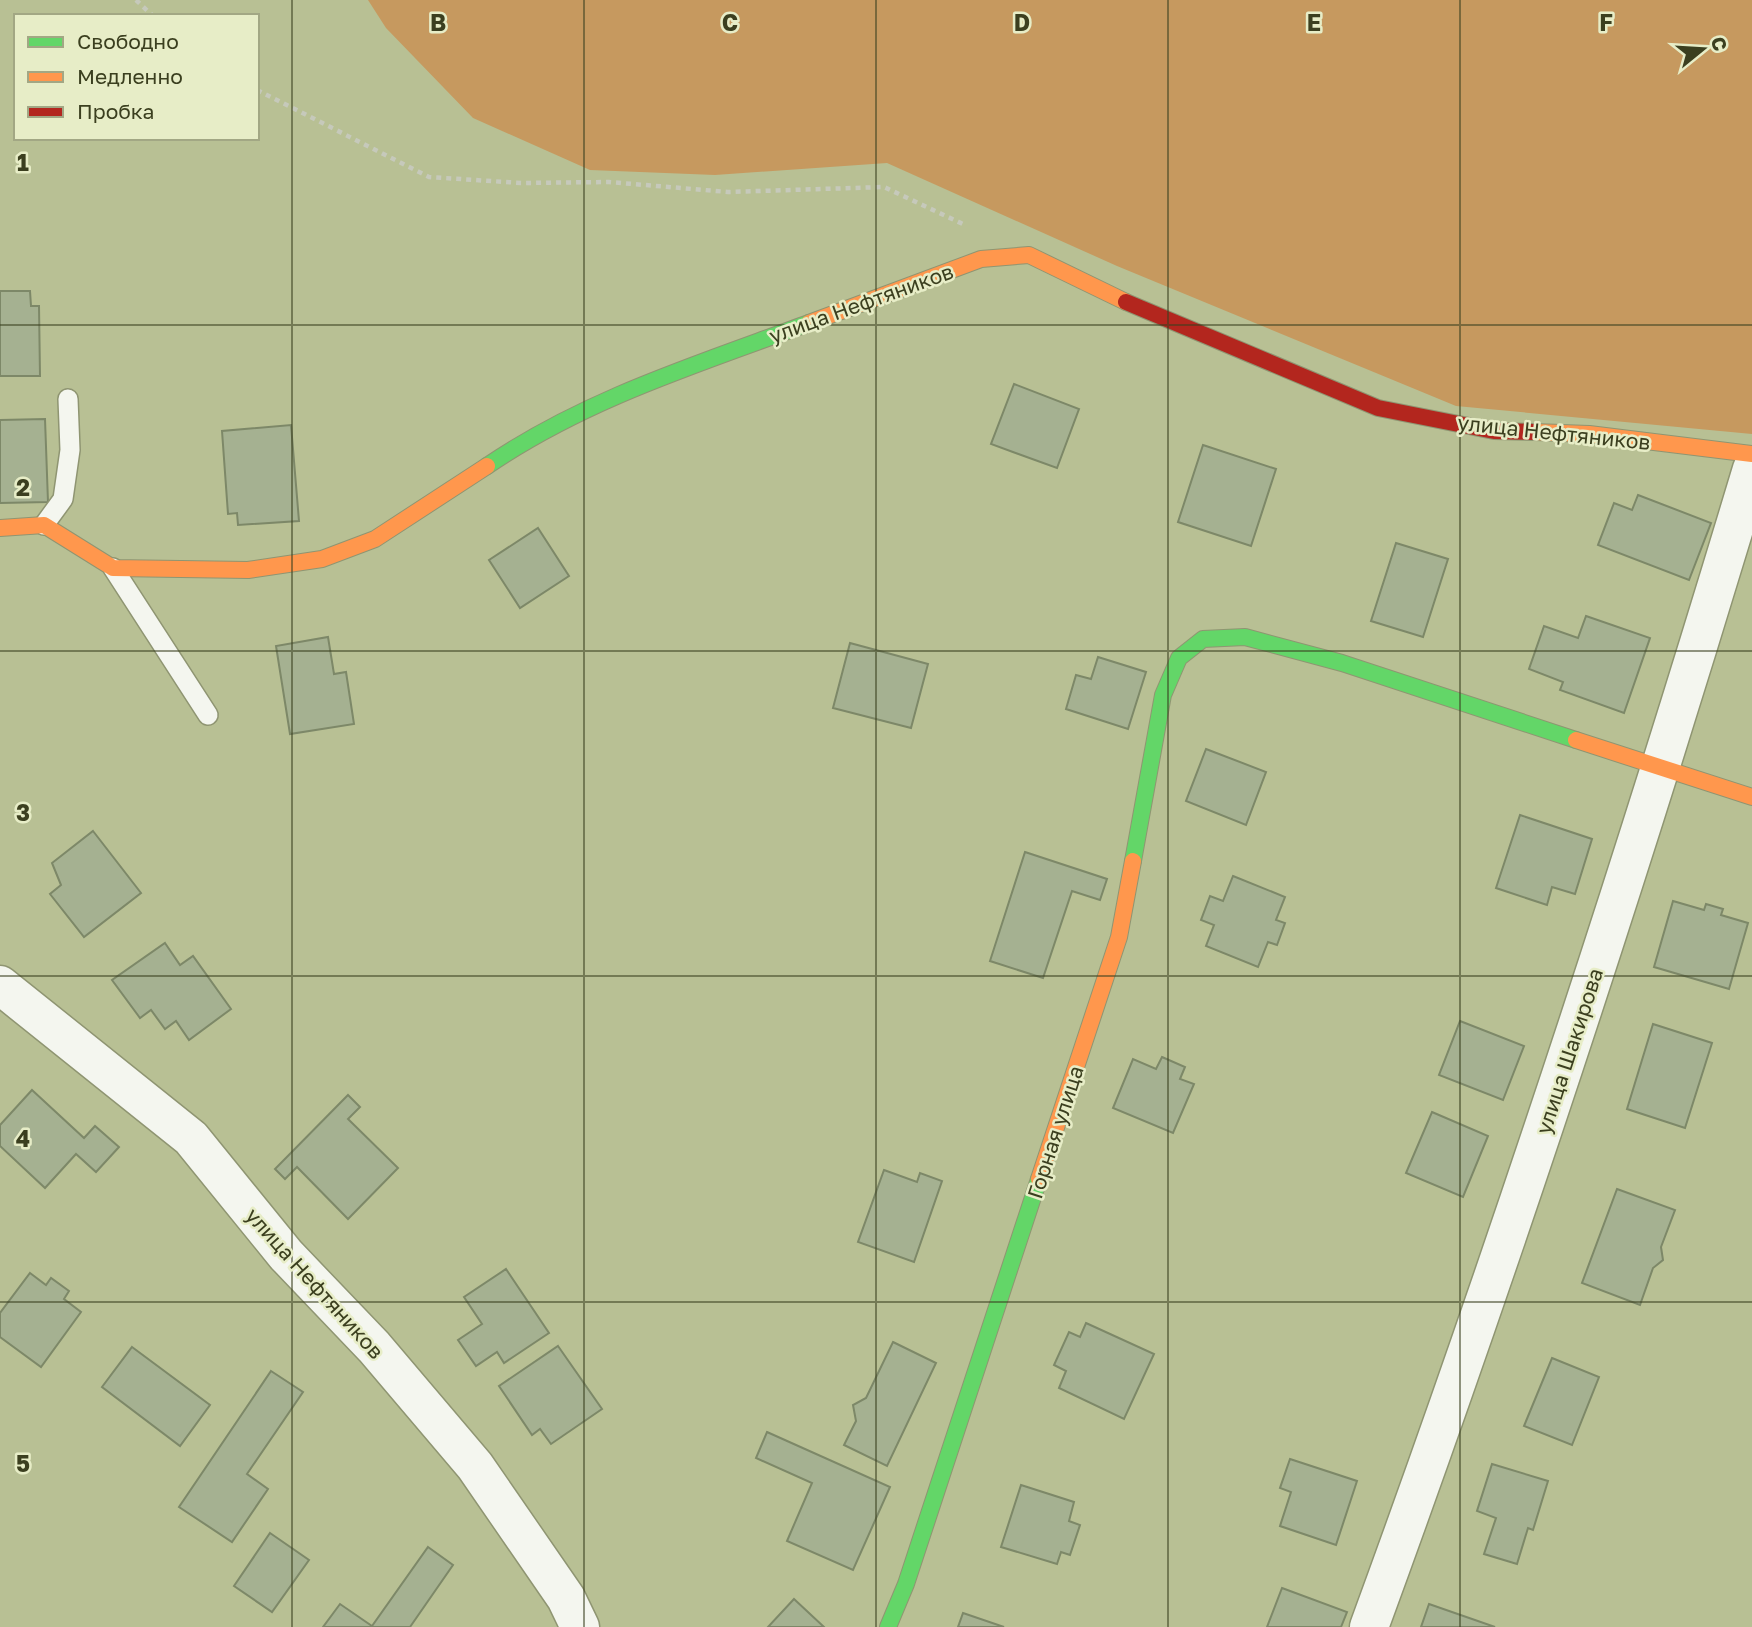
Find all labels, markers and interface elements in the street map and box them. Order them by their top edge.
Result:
text: B [430,8,446,36]
text: C [722,8,738,36]
text: D [1014,8,1030,36]
text: E [1307,8,1321,36]
text: F [1599,8,1613,36]
legend [14,14,259,140]
north arrow [1668,14,1738,84]
text: Свободно [77,28,179,54]
text: С [1707,34,1733,54]
text: Медленно [77,63,183,89]
text: Пробка [77,98,155,124]
text: 1 [17,148,29,176]
street label: улица Нефтяников [765,258,957,348]
street label: улица Нефтяников [1456,409,1652,455]
text: 2 [16,473,30,501]
text: 3 [16,798,30,826]
street label: улица Шакирова [1530,965,1608,1137]
street label: Горная улица [1021,1062,1089,1202]
text: 4 [16,1124,30,1152]
street label: улица Нефтяников [240,1202,390,1364]
text: 5 [16,1449,30,1477]

